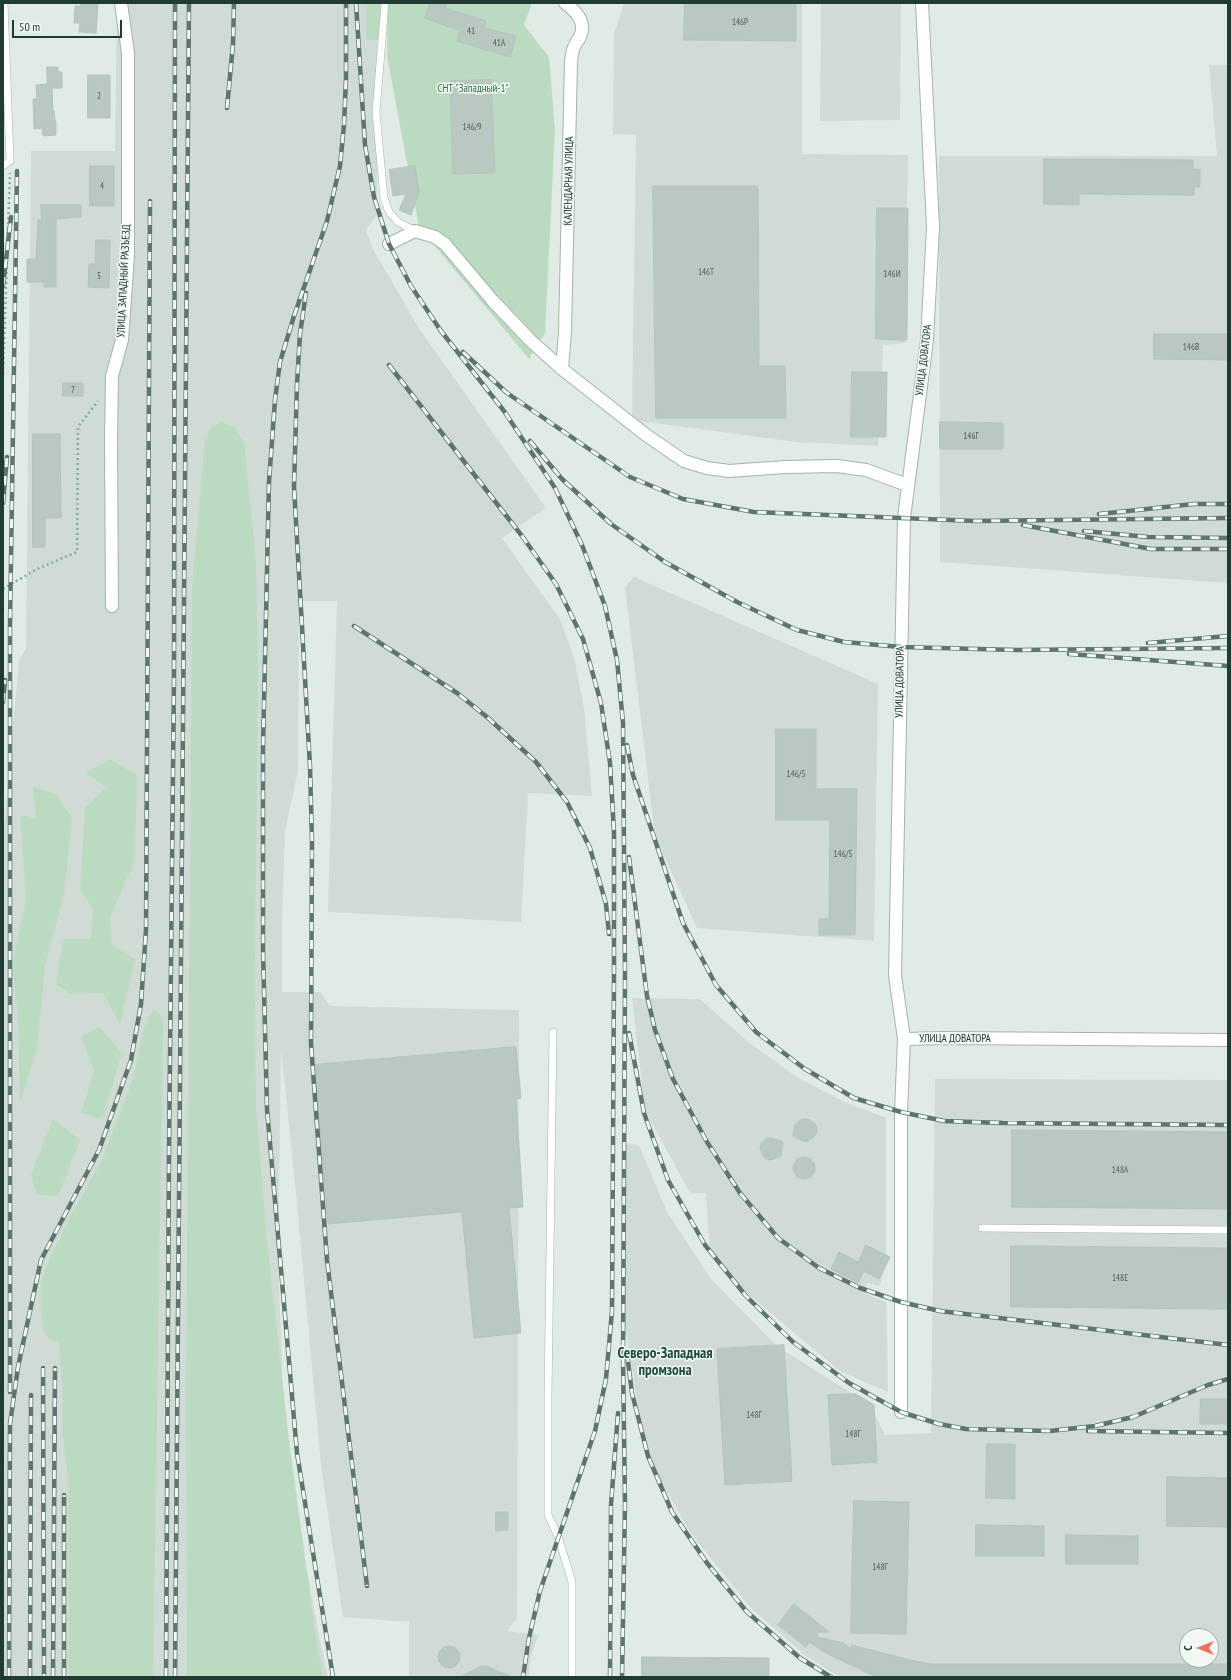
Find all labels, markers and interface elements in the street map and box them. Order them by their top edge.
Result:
scale bar [14,12,124,38]
house number: 146Р [732,17,748,27]
text: 50 m [19,19,40,34]
house number: 41 [467,26,475,36]
house number: 41А [493,38,505,48]
park label: СНТ "Западный-1" [437,82,509,96]
house number: 2 [97,91,101,101]
house number: 146/9 [463,122,481,132]
street label: КАЛЕНДАРНАЯ УЛИЦА [562,136,576,226]
house number: 4 [100,181,104,191]
street label: УЛИЦА ЗАПАДНЫЙ РАЗЪЕЗД [114,224,134,338]
house number: 146Т [698,267,714,277]
house number: 146И [883,269,901,279]
house number: 5 [97,271,101,281]
street label: УЛИЦА ДОВАТОРА [913,324,935,396]
house number: 146В [1183,342,1199,352]
house number: 7 [71,385,75,395]
house number: 146Г [963,431,979,441]
street label: УЛИЦА ДОВАТОРА [893,646,907,718]
house number: 146/5 [787,769,805,779]
house number: 146/5 [834,849,852,859]
street label: УЛИЦА ДОВАТОРА [919,1032,991,1046]
house number: 148А [1112,1165,1128,1175]
house number: 148Е [1112,1273,1128,1283]
district label: Северо-Западная промзона [617,1345,713,1380]
house number: 148Г [746,1410,762,1420]
house number: 148Г [845,1429,861,1439]
house number: 148Г [872,1562,888,1572]
north arrow [1179,1628,1219,1668]
text: С [1181,1645,1195,1651]

